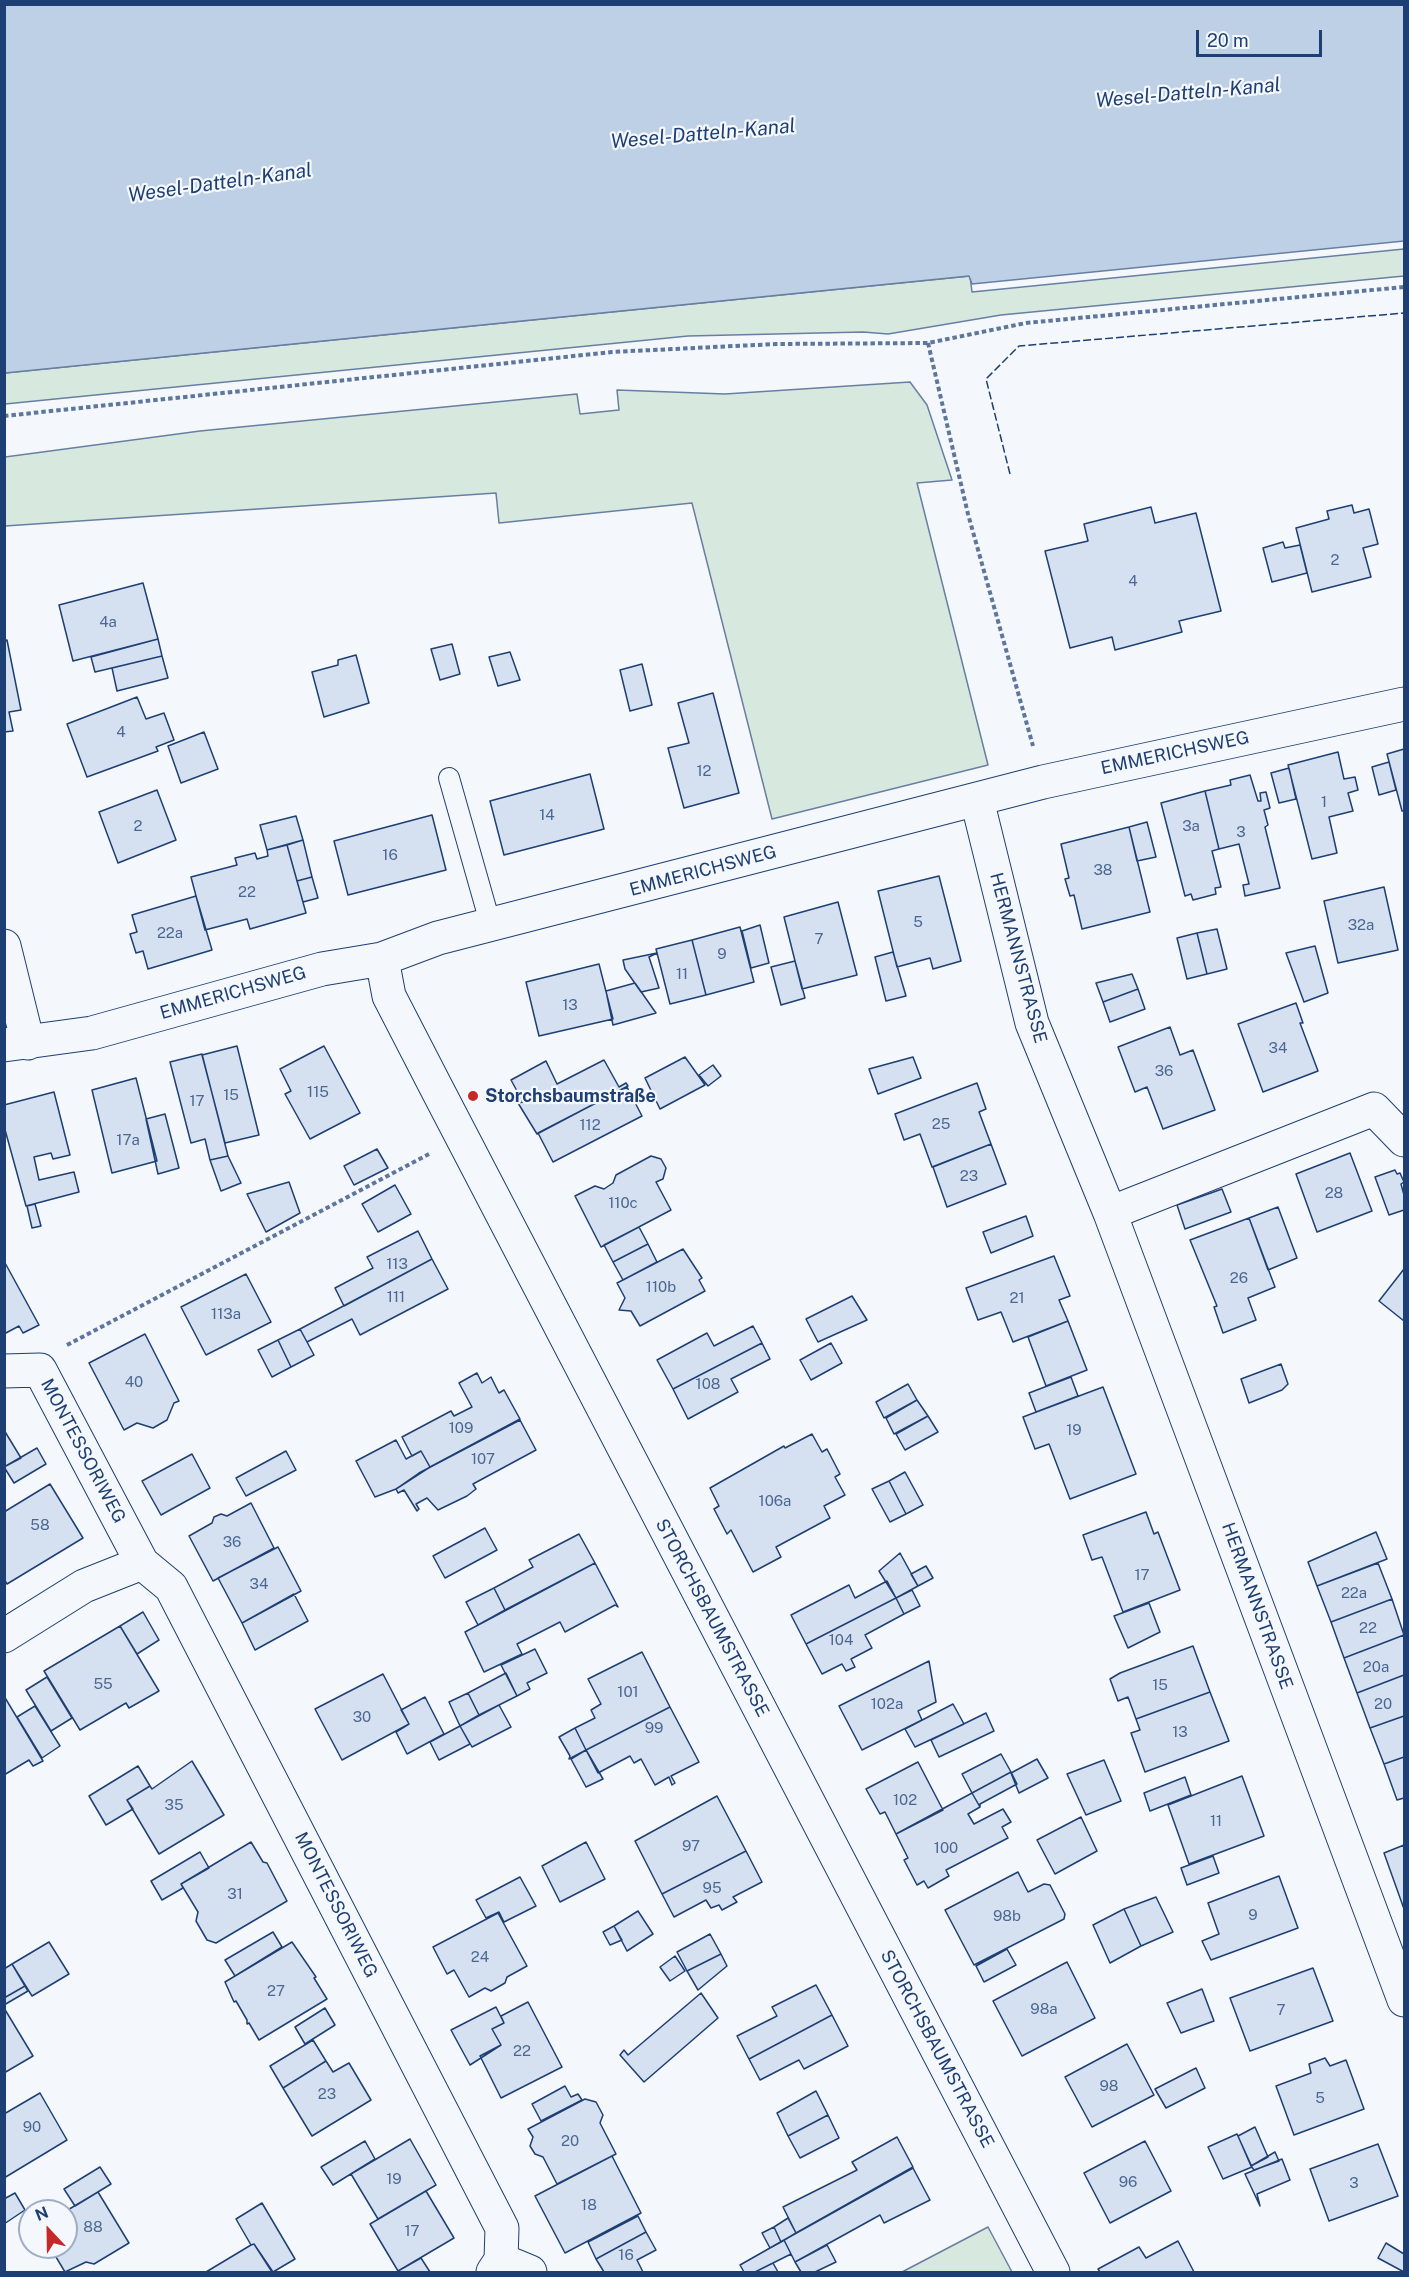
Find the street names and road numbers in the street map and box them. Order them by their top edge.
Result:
street label: EMMERICHSWEG [1099,727,1251,779]
street label: EMMERICHSWEG [627,841,779,901]
street label: HERMANNSTRASSE [985,870,1051,1046]
street label: EMMERICHSWEG [157,962,309,1024]
street label: MONTESSORIWEG [36,1375,130,1527]
street label: STORCHSBAUMSTRASSE [651,1515,773,1721]
street label: HERMANNSTRASSE [1217,1520,1297,1692]
street label: MONTESSORIWEG [290,1829,382,1981]
street label: STORCHSBAUMSTRASSE [876,1946,998,2152]

